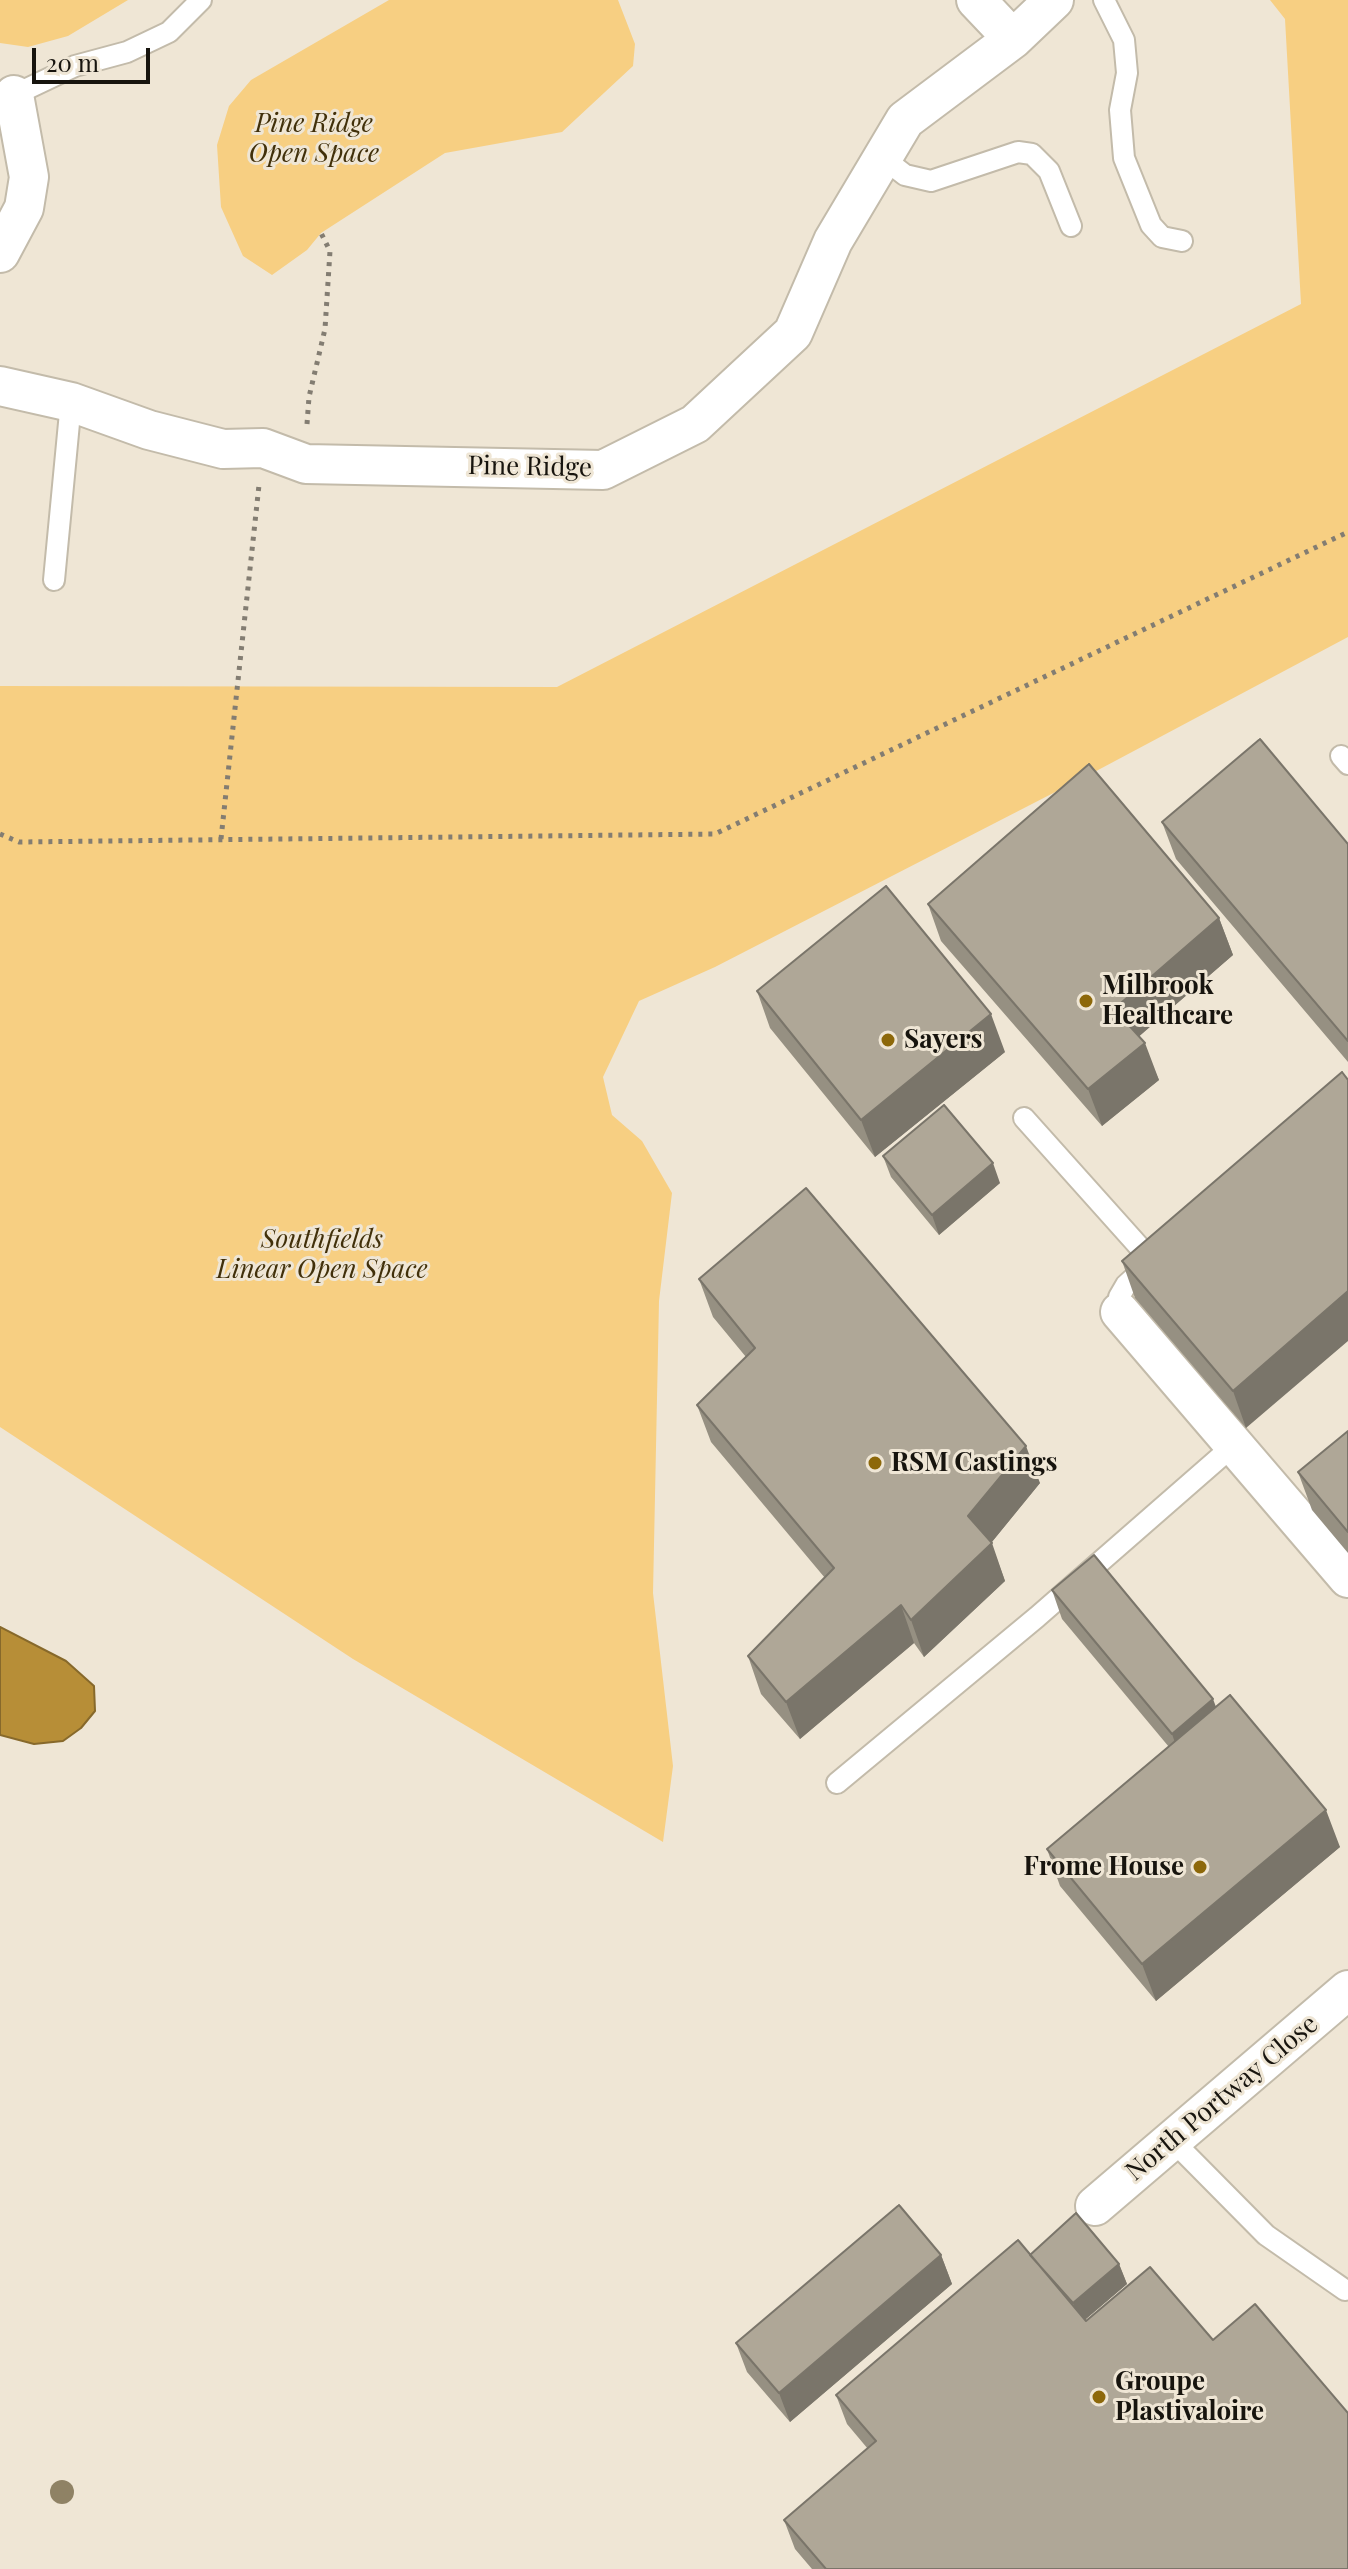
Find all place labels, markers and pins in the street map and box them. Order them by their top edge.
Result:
place label: Milbrook Healthcare [1102,970,1233,1032]
marker: Milbrook Healthcare [1077,992,1095,1010]
place label: Sayers [904,1024,983,1056]
marker: Sayers [879,1031,897,1049]
place label: RSM Castings [891,1447,1057,1479]
marker: RSM Castings [866,1454,884,1472]
place label: Frome House [1024,1851,1184,1883]
marker: Frome House [1191,1858,1209,1876]
place label: Groupe Plastivaloire [1115,2366,1264,2428]
marker: Groupe Plastivaloire [1090,2388,1108,2406]

